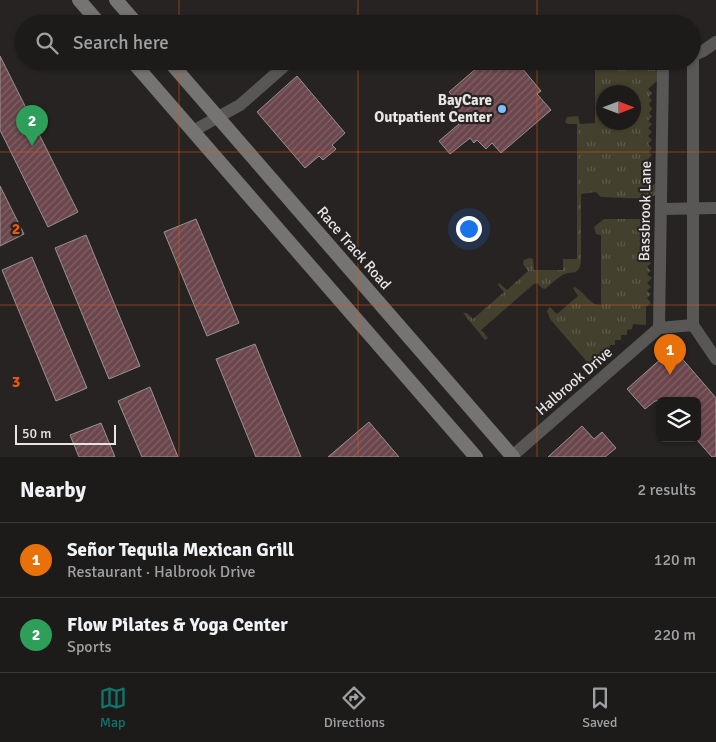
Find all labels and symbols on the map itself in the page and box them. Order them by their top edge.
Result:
north arrow [596,85,641,130]
place label: BayCare Outpatient Center [374,91,492,126]
marker: BayCare Outpatient Center [496,103,508,115]
pin: 2 [16,105,48,146]
street label: Bassbrook Lane [635,161,655,261]
street label: Race Track Road [313,203,395,293]
your location [456,216,482,242]
text: 2 [12,219,20,239]
pin: 1 [654,334,686,375]
street label: Halbrook Drive [532,343,616,419]
text: 3 [12,372,20,392]
scale bar [15,422,116,445]

